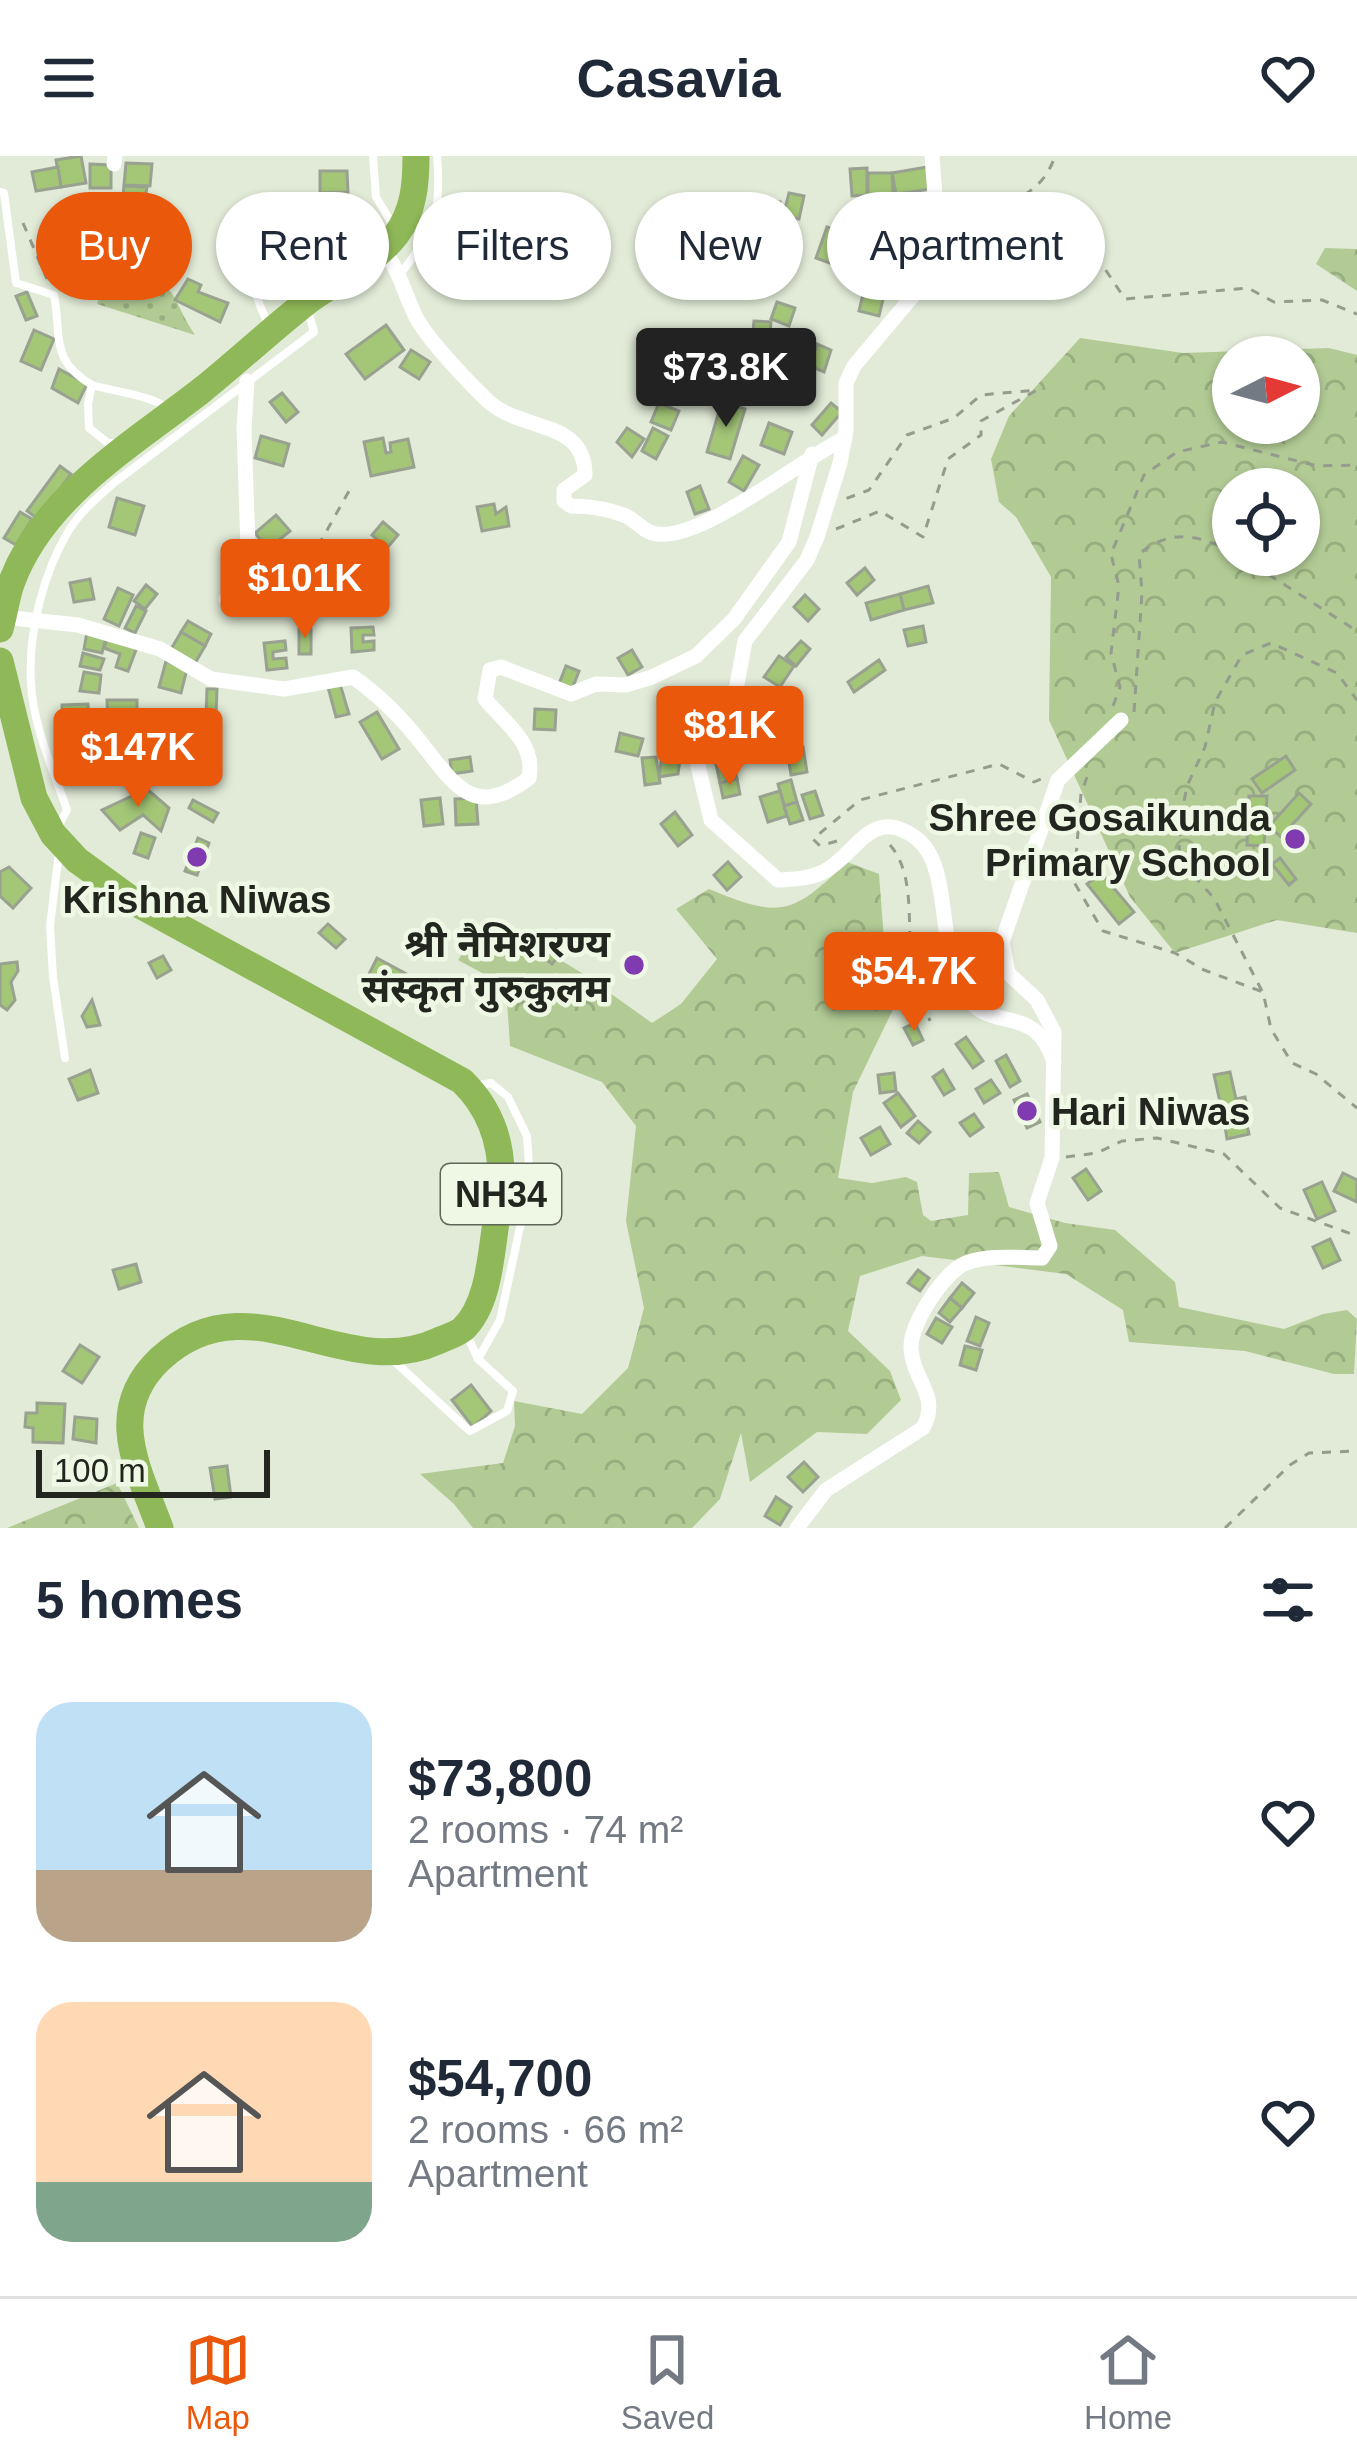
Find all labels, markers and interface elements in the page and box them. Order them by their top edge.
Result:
icon: menu [36,45,102,111]
icon: heart [1255,45,1321,111]
text: Casavia [576,48,781,108]
chip: Buy [36,192,192,300]
chip: Rent [216,192,389,300]
chip: Filters [413,192,611,300]
chip: New [635,192,803,300]
chip: Apartment [827,192,1105,300]
pin: $73.8K [628,328,824,430]
north arrow [1212,336,1320,444]
map controls [1212,336,1320,576]
text: $73.8K [663,345,789,388]
button: locate [1212,468,1320,576]
pin: $101K [221,539,389,641]
text: $101K [248,556,362,599]
pin: $81K [659,686,801,788]
text: $81K [683,703,777,746]
pin: $147K [54,708,222,810]
text: $147K [81,725,195,768]
place label: Shree Gosaikunda Primary School [929,796,1271,884]
marker: Shree Gosaikunda Primary School [1282,826,1308,852]
marker: Krishna Niwas [184,844,210,870]
place label: Krishna Niwas [63,878,331,921]
place label: श्री नैमिशरण्य संस्कृत गुरुकुलम [362,922,611,1013]
pin: $54.7K [816,932,1012,1034]
text: $54.7K [851,949,977,992]
marker: श्री नैमिशरण्य संस्कृत गुरुकुलम [621,952,647,978]
place label: Hari Niwas [1051,1090,1250,1133]
marker: Hari Niwas [1014,1098,1040,1124]
road number: NH34 [441,1164,561,1224]
scale bar [36,1444,270,1497]
text: 100 m [54,1452,146,1489]
icon: filters [1255,1567,1321,1633]
text: 5 homes [36,1572,243,1629]
icon: home [132,1750,276,1894]
text: $73,800 [408,1750,592,1807]
icon: heart [1255,1789,1321,1855]
text: 2 rooms · 74 m² [408,1808,683,1851]
text: Apartment [408,1852,588,1895]
icon: home [132,2050,276,2194]
text: $54,700 [408,2050,592,2107]
icon: heart [1255,2089,1321,2155]
text: 2 rooms · 66 m² [408,2108,683,2151]
text: Apartment [408,2152,588,2195]
tab: Map [185,2327,251,2437]
tab: Saved [621,2327,714,2437]
tab: Home [1084,2327,1172,2437]

